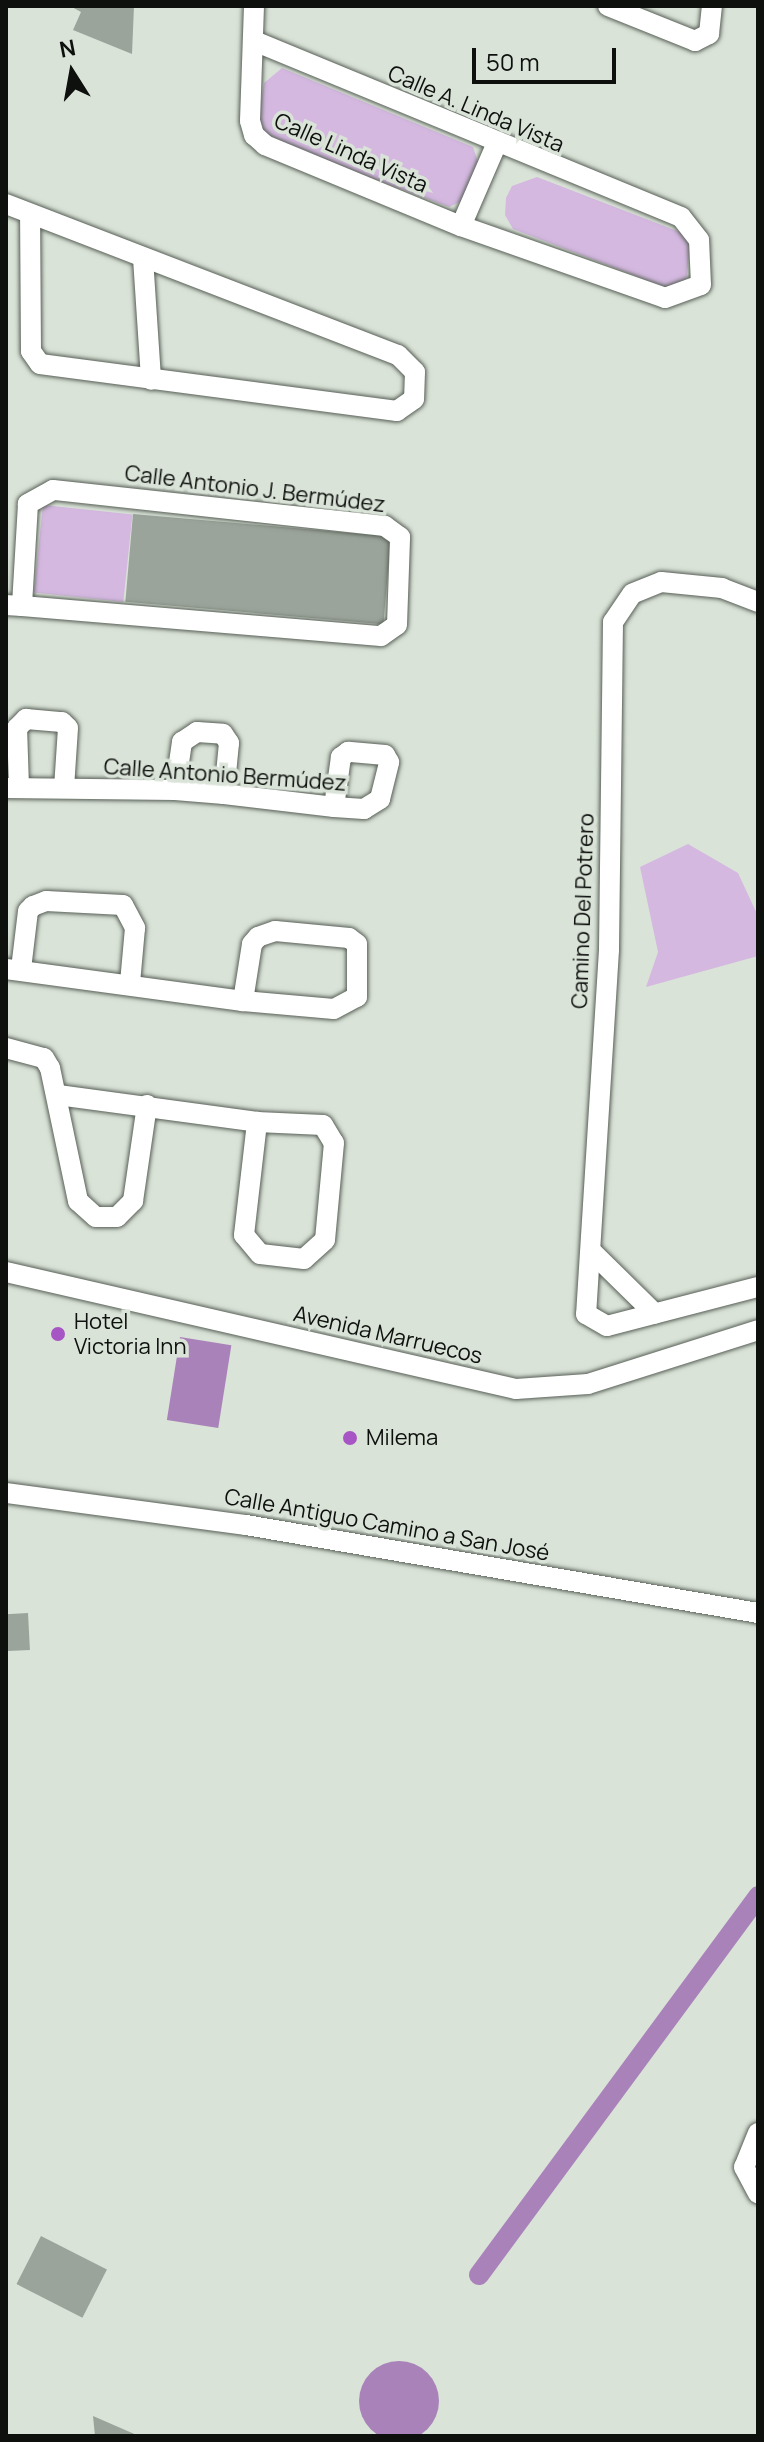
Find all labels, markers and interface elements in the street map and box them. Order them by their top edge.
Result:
north arrow [32,32,112,112]
text: N [57,32,78,65]
scale bar [476,32,620,82]
text: 50 m [486,45,540,78]
street label: Calle A. Linda Vista [384,60,568,158]
street label: Calle Linda Vista [270,107,432,199]
street label: Calle Antonio J. Bermúdez [123,460,387,518]
street label: Calle Antonio Bermúdez [103,753,347,797]
street label: Camino Del Potrero [566,813,600,1009]
street label: Avenida Marruecos [291,1300,485,1370]
place label: Hotel Victoria Inn [74,1308,186,1360]
marker: Hotel Victoria Inn [49,1325,67,1343]
place label: Milema [366,1425,438,1451]
marker: Milema [341,1429,359,1447]
street label: Calle Antiguo Camino a San José [222,1483,552,1567]

